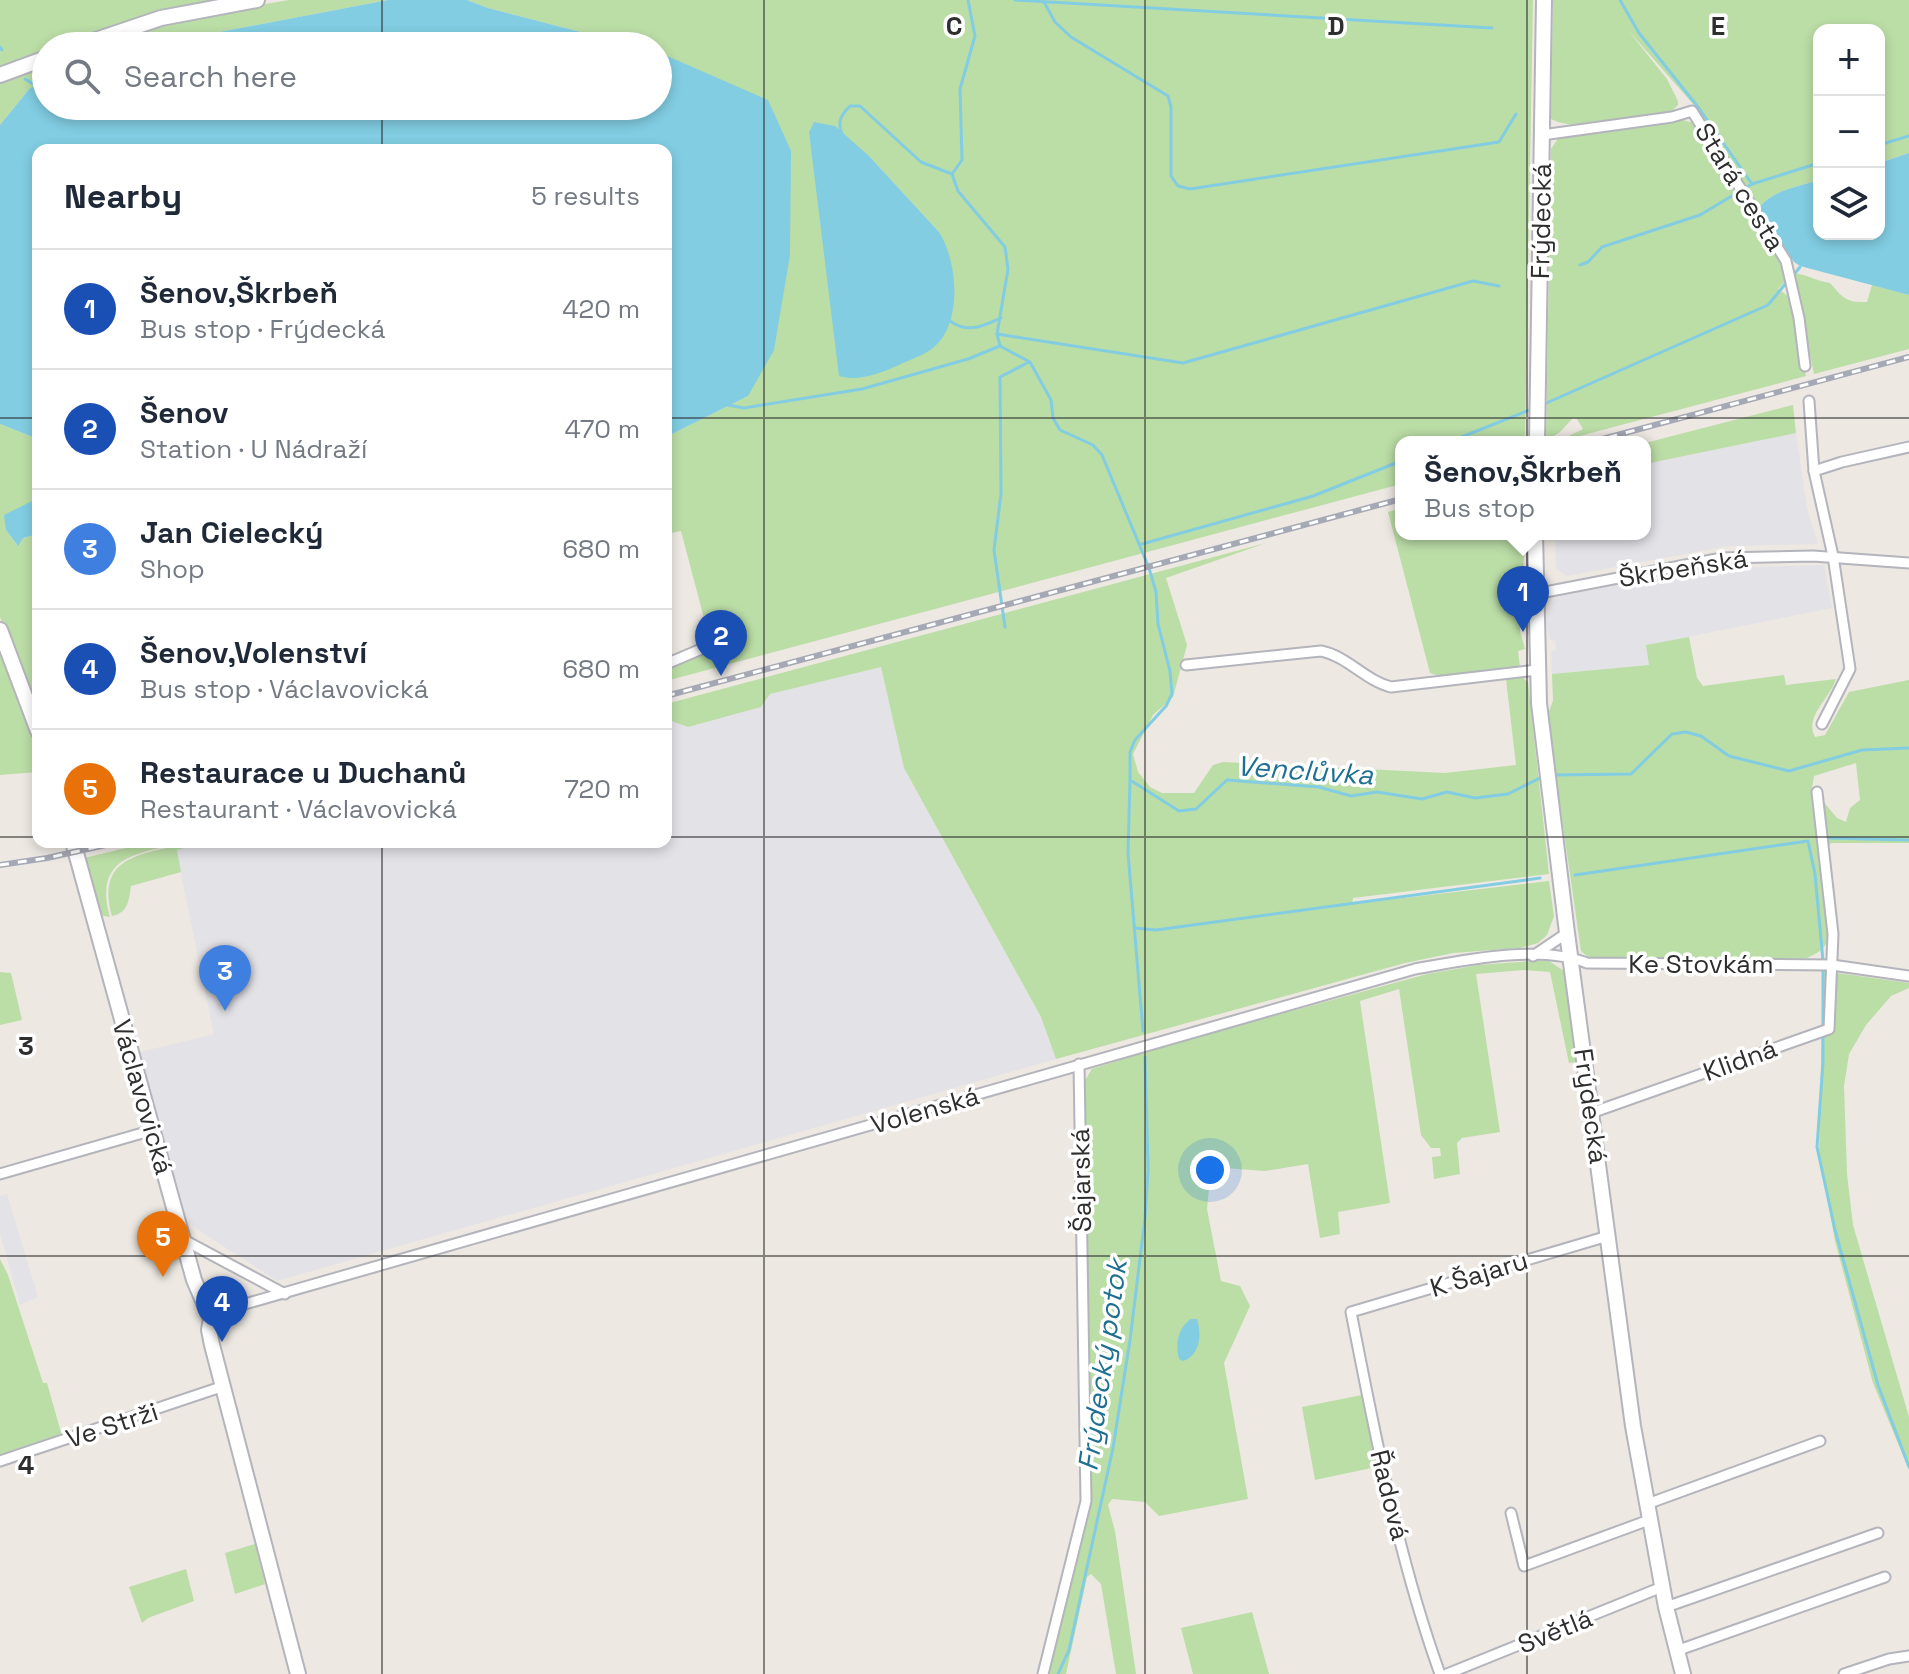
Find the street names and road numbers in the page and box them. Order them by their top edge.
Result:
street label: Stará cesta [1687,117,1793,258]
street label: Frýdecká [1523,163,1559,279]
street label: Škrbeňská [1616,541,1750,595]
street label: Ke Stovkám [1628,947,1774,981]
street label: Václavovická [105,1016,181,1178]
street label: Klidná [1698,1031,1782,1089]
street label: Frýdecká [1566,1046,1616,1166]
street label: Volenská [867,1078,983,1142]
street label: Šajarská [1063,1128,1099,1232]
street label: K Šajaru [1426,1243,1532,1305]
street label: Ve Strži [62,1394,162,1456]
street label: Řadová [1362,1446,1418,1544]
street label: Světlá [1513,1601,1597,1661]

